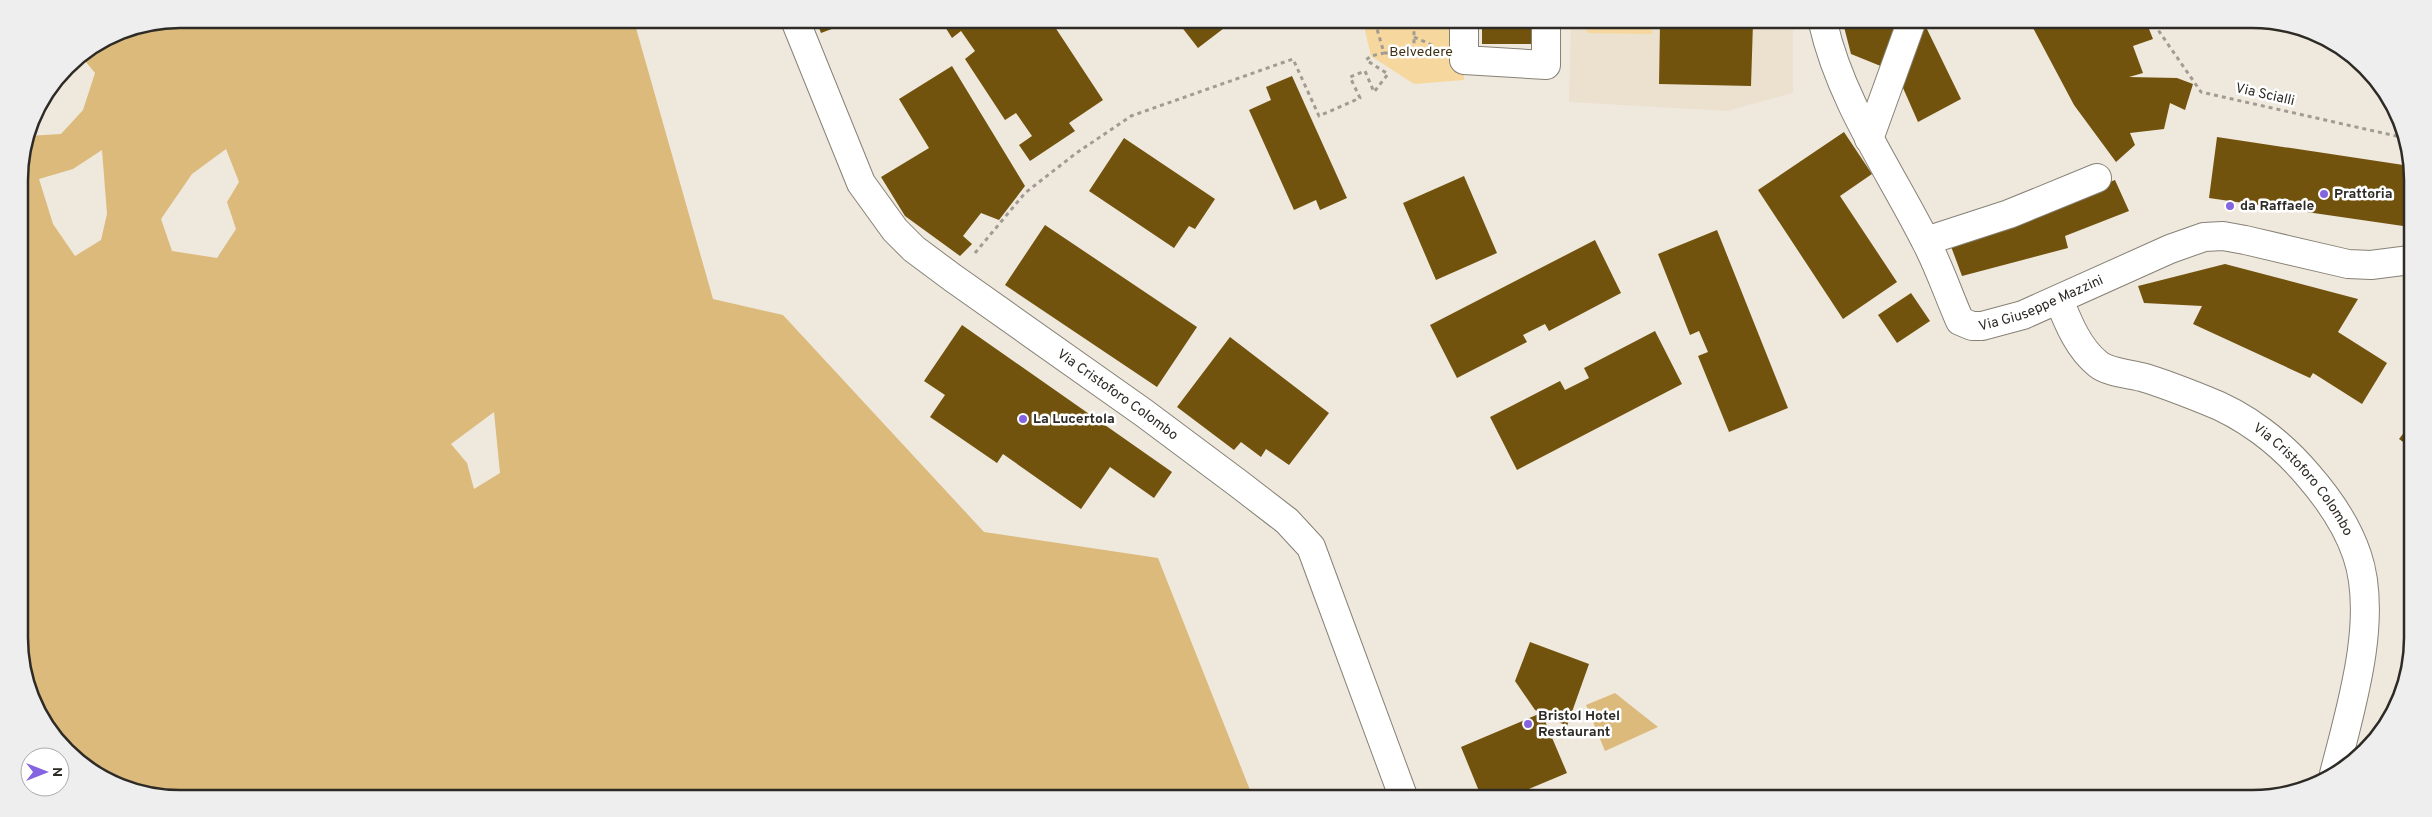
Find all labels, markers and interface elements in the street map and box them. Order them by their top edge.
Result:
park label: Belvedere [1389,44,1453,61]
street label: Via Scialli [2234,80,2296,110]
place label: Prattoria [2334,186,2393,203]
marker: Prattoria [2318,188,2330,200]
place label: da Raffaele [2240,198,2315,215]
marker: da Raffaele [2224,200,2236,212]
street label: Via Giuseppe Mazzini [1977,272,2106,335]
street label: Via Cristoforo Colombo [1054,346,1182,444]
place label: La Lucertola [1033,411,1115,428]
marker: La Lucertola [1017,413,1029,425]
street label: Via Cristoforo Colombo [2250,419,2357,539]
place label: Bristol Hotel Restaurant [1538,708,1620,741]
marker: Bristol Hotel Restaurant [1522,718,1534,730]
north arrow [20,747,70,797]
text: N [48,767,65,777]

